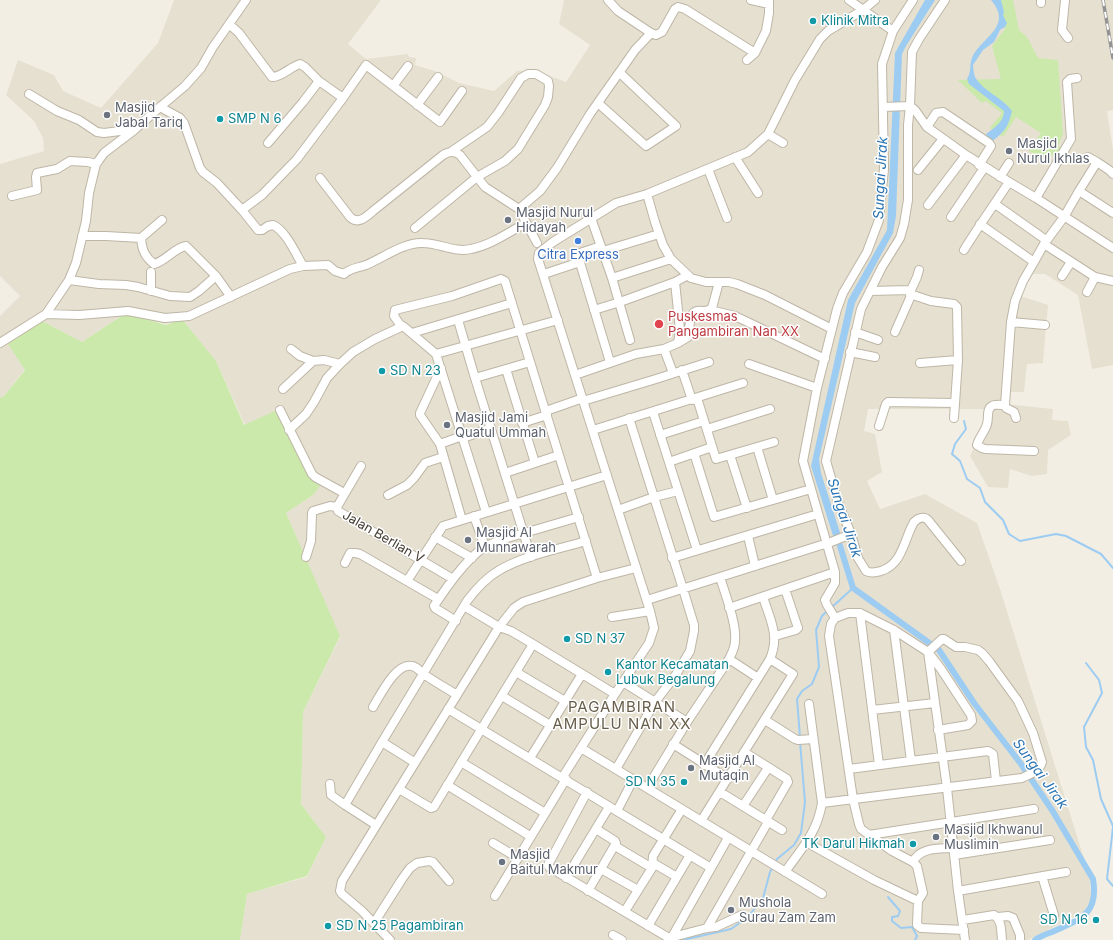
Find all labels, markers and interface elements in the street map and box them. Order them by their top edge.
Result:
place label: Klinik Mitra [821,13,889,29]
marker: Klinik Mitra [808,16,818,26]
place label: Masjid Jabal Tariq [115,100,183,131]
marker: Masjid Jabal Tariq [102,110,112,120]
place label: SMP N 6 [228,111,282,127]
marker: SMP N 6 [215,114,225,124]
water label: Sungai Jirak [870,136,892,220]
place label: Masjid Nurul Ikhlas [1017,136,1089,167]
marker: Masjid Nurul Ikhlas [1004,146,1014,156]
place label: Masjid Nurul Hidayah [516,205,593,236]
marker: Masjid Nurul Hidayah [503,215,513,225]
marker: Citra Express [573,236,583,246]
place label: Citra Express [537,247,619,263]
place label: Puskesmas Pangambiran Nan XX [668,309,799,340]
marker: Puskesmas Pangambiran Nan XX [653,318,665,330]
place label: SD N 23 [390,363,441,379]
marker: SD N 23 [377,366,387,376]
place label: Masjid Jami Quatul Ummah [455,410,546,441]
marker: Masjid Jami Quatul Ummah [442,420,452,430]
water label: Sungai Jirak [823,476,865,560]
street label: Jalan Berlian V [339,507,427,567]
place label: Masjid Al Munnawarah [476,525,556,556]
marker: Masjid Al Munnawarah [463,535,473,545]
place label: SD N 37 [575,631,625,647]
marker: SD N 37 [562,634,572,644]
place label: Kantor Kecamatan Lubuk Begalung [616,657,729,688]
marker: Kantor Kecamatan Lubuk Begalung [603,667,613,677]
district label: PAGAMBIRAN AMPULU NAN XX [552,698,692,733]
water label: Sungai Jirak [1009,736,1071,812]
place label: Masjid Al Mutaqin [699,753,755,784]
marker: Masjid Al Mutaqin [686,763,696,773]
place label: SD N 35 [625,774,676,790]
marker: SD N 35 [679,777,689,787]
place label: Masjid Ikhwanul Muslimin [944,822,1043,853]
marker: Masjid Ikhwanul Muslimin [931,832,941,842]
place label: TK Darul Hikmah [802,836,905,852]
marker: TK Darul Hikmah [908,839,918,849]
place label: Masjid Baitul Makmur [510,847,598,878]
marker: Masjid Baitul Makmur [497,857,507,867]
place label: Mushola Surau Zam Zam [739,895,836,926]
marker: Mushola Surau Zam Zam [726,905,736,915]
place label: SD N 16 [1040,912,1088,928]
marker: SD N 16 [1091,915,1101,925]
place label: SD N 25 Pagambiran [336,918,464,934]
marker: SD N 25 Pagambiran [323,921,333,931]

